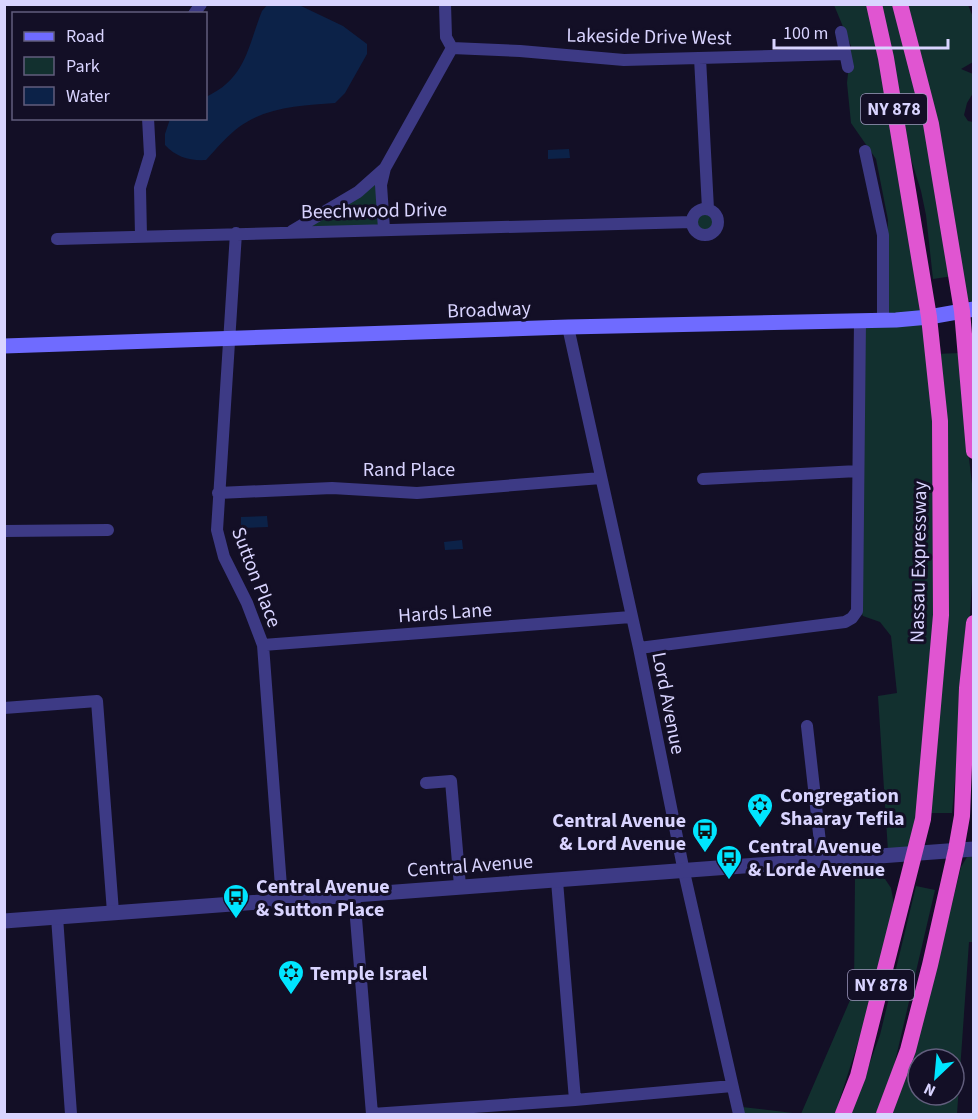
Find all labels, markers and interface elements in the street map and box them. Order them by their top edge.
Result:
legend [12,12,207,120]
scale bar [774,12,948,50]
text: 100 m [783,21,828,46]
street label: Lakeside Drive West [566,22,732,52]
text: Road [66,24,105,49]
text: Park [66,54,100,79]
text: Water [66,84,110,109]
road number: NY 878 [861,94,927,124]
street label: Beechwood Drive [301,196,447,226]
street label: Broadway [447,295,532,325]
street label: Rand Place [363,456,455,484]
street label: Nassau Expressway [904,480,934,643]
street label: Sutton Place [224,523,288,632]
street label: Hards Lane [397,596,493,630]
street label: Lord Avenue [644,650,692,757]
place label: Congregation Shaaray Tefila [780,782,904,833]
synagogue icon: Congregation Shaaray Tefila [745,791,775,829]
place label: Central Avenue & Lord Avenue [552,807,686,858]
bus stop icon: Central Avenue & Lord Avenue [690,816,720,854]
place label: Central Avenue & Lorde Avenue [748,833,885,884]
bus stop icon: Central Avenue & Lorde Avenue [714,843,744,881]
street label: Central Avenue [406,848,534,884]
place label: Central Avenue & Sutton Place [256,873,390,924]
bus stop icon: Central Avenue & Sutton Place [221,882,251,920]
synagogue icon: Temple Israel [276,958,306,996]
place label: Temple Israel [310,960,428,988]
road number: NY 878 [848,970,914,1000]
north arrow [906,1047,966,1107]
text: N [920,1077,939,1102]

